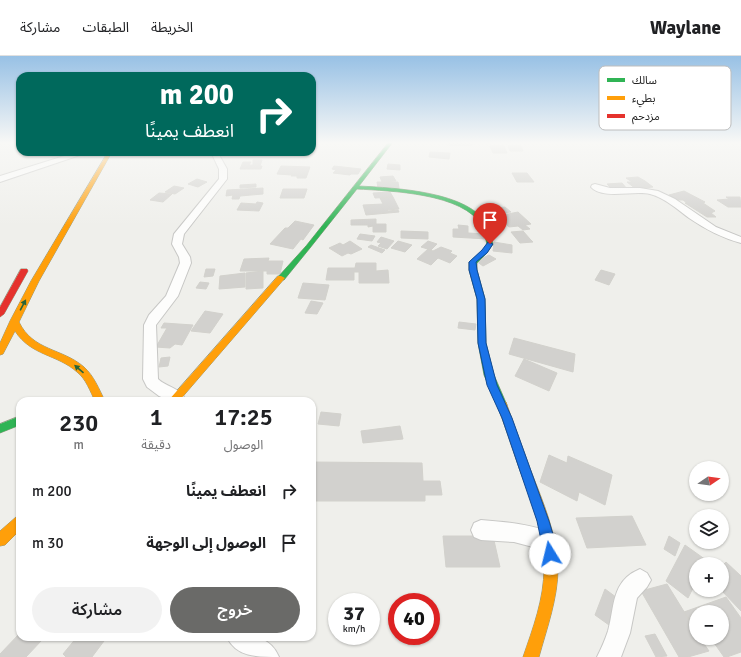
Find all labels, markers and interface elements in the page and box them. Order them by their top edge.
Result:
text: Waylane [650,16,721,40]
text: مشاركة [20,19,60,36]
text: الطبقات [82,19,129,36]
text: الخريطة [151,19,193,36]
legend [599,66,731,130]
text: سالك [632,74,657,87]
text: 200 m [160,78,234,112]
icon: right [248,88,300,140]
text: بطيء [632,92,655,108]
text: مزدحم [632,110,660,125]
text: انعطف يمينًا [145,120,234,142]
pin [473,203,507,244]
icon: arrive [479,209,501,231]
one-way arrow [19,299,26,310]
one-way arrow [74,364,84,373]
text: 1 [150,402,163,432]
text: 17:25 [214,402,273,432]
text: 230 [59,408,98,438]
text: m [73,437,84,453]
text: دقيقة [141,437,171,453]
text: الوصول [224,437,263,453]
north arrow [689,461,729,501]
map controls [689,461,729,645]
icon: right [278,480,300,502]
text: 200 m [32,482,72,500]
text: انعطف يمينًا [186,482,266,500]
button: layers [689,509,729,549]
icon: arrive [278,532,300,554]
position arrow [529,533,571,575]
text: 30 m [32,534,63,552]
text: الوصول إلى الوجهة [146,534,266,552]
button: + [689,557,729,597]
button: مشاركة [32,587,162,633]
button: خروج [170,587,300,633]
speed limit sign: 40 [388,593,440,645]
text: 37 [343,601,365,626]
button: − [689,605,729,645]
text: km/h [343,623,365,635]

